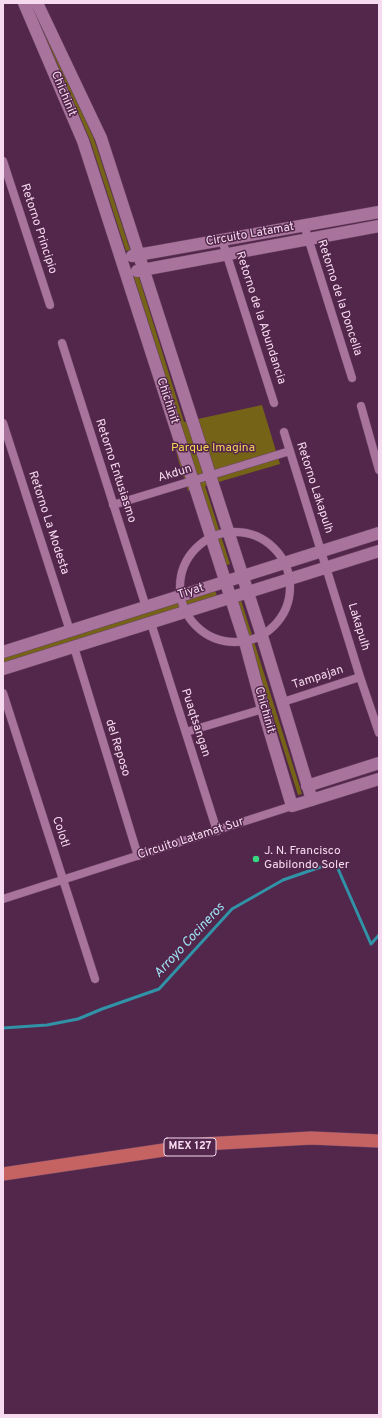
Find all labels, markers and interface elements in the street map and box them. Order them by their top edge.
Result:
street label: Chichinit [47,69,79,119]
street label: Retorno Principio [17,182,59,276]
street label: Circuito Latamat [205,220,295,250]
street label: Retorno de la Doncella [313,238,365,358]
street label: Retorno de la Abundancia [232,250,288,386]
street label: Chichinit [153,376,181,426]
street label: Retorno Entusiasmo [91,417,139,525]
street label: Retorno Lakapulh [292,441,336,535]
park label: Parque Imagina [171,442,255,456]
street label: Akdun [156,462,194,486]
street label: Retorno La Modesta [24,469,72,577]
street label: Tiyat [176,581,206,603]
street label: Lakapulh [344,601,372,653]
street label: Tampajan [291,663,345,693]
street label: Chichinit [251,685,277,735]
street label: Puaqtsangan [177,687,213,759]
street label: del Reposo [101,718,133,778]
street label: Colotl [48,815,72,849]
street label: Circuito Latamat Sur [136,815,246,863]
place label: J. N. Francisco Gabilondo Soler [264,845,349,873]
marker: J. N. Francisco Gabilondo Soler [251,854,261,864]
water label: Arroyo Cocineros [151,900,229,982]
road number: MEX 127 [164,1138,216,1156]

